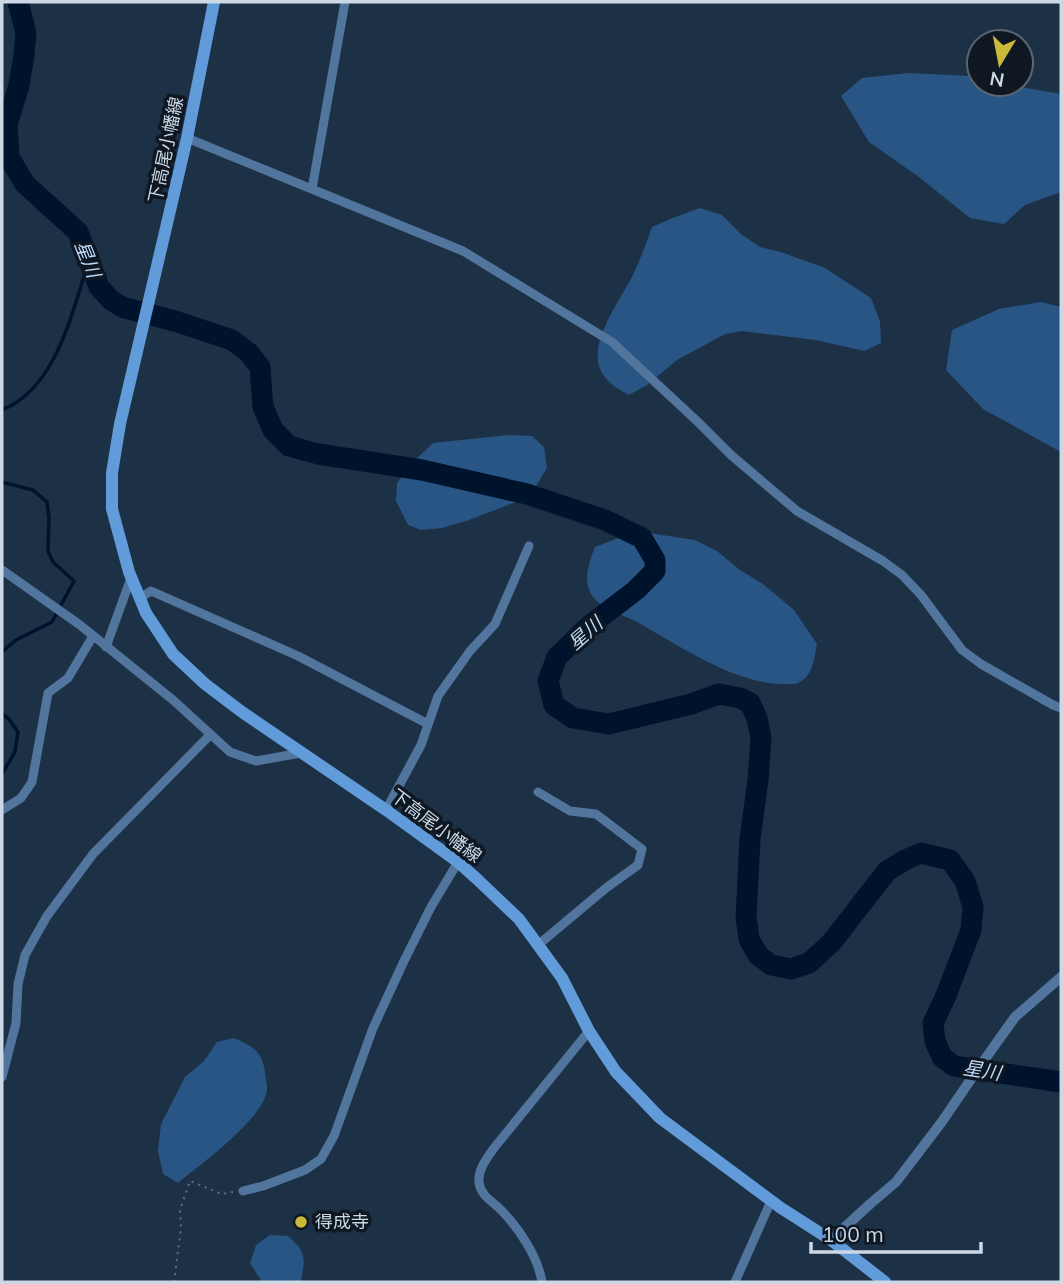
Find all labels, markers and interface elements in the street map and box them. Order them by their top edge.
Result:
north arrow [965,28,1035,98]
text: N [988,67,1006,93]
street label: 下高尾小幡線 [143,95,188,205]
water label: 星川 [70,237,107,283]
water label: 星川 [563,610,609,655]
street label: 下高尾小幡線 [386,784,486,867]
water label: 星川 [961,1055,1005,1085]
place label: 得成寺 [315,1210,369,1233]
scale bar [811,1210,981,1254]
marker: 得成寺 [293,1214,309,1230]
text: 100 m [822,1221,884,1247]

